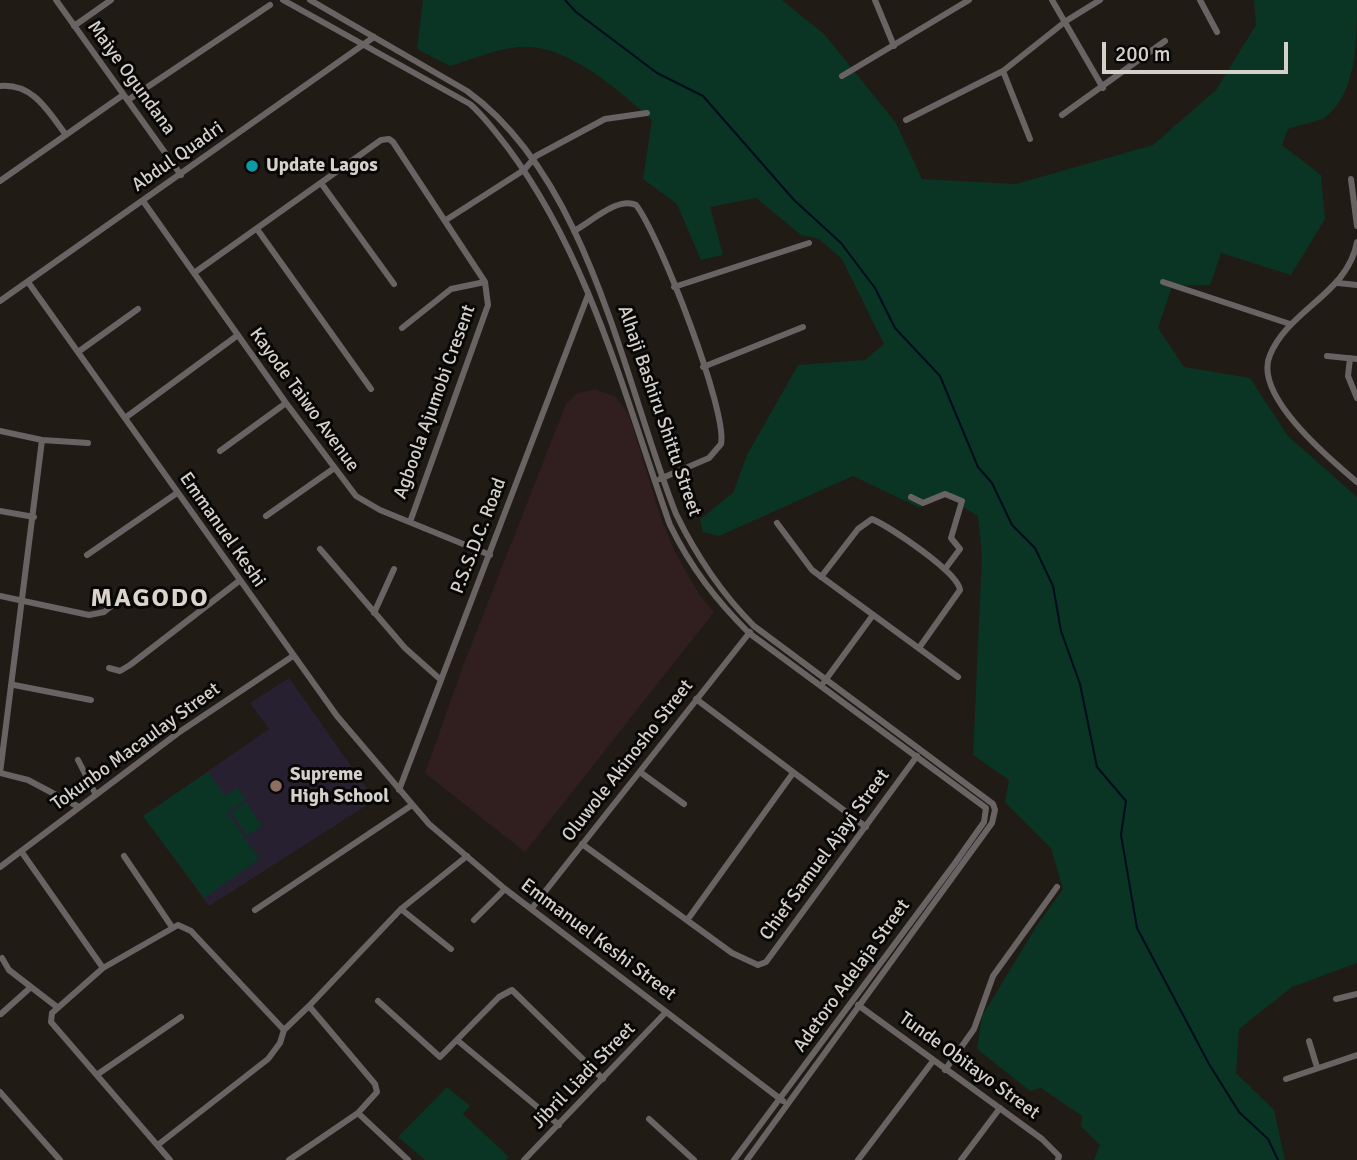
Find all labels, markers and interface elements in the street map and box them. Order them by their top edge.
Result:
street label: Maiye Ogundana [82,17,180,139]
scale bar [1105,28,1290,72]
text: 200 m [1115,41,1170,67]
street label: Abdul Quadri [128,117,228,197]
place label: Update Lagos [266,155,378,177]
marker: Update Lagos [244,158,260,174]
street label: Agboola Ajumobi Cresent [389,302,481,502]
street label: Alhaji Bashiru Shittu Street [612,303,706,519]
street label: Kayode Taiwo Avenue [244,323,364,477]
street label: Emmanuel Keshi [174,468,270,592]
street label: P.S.S.D.C. Road [447,475,511,597]
district label: MAGODO [91,583,209,615]
street label: Oluwole Akinosho Street [558,675,698,847]
street label: Tokunbo Macaulay Street [47,678,225,816]
place label: Supreme High School [290,764,389,808]
street label: Chief Samuel Ajayi Street [755,765,895,945]
marker: Supreme High School [268,778,284,794]
street label: Emmanuel Keshi Street [516,874,680,1006]
street label: Adetoro Adelaja Street [789,895,915,1057]
street label: Tunde Obitayo Street [894,1007,1044,1125]
street label: Jibril Liadi Street [528,1018,640,1134]

